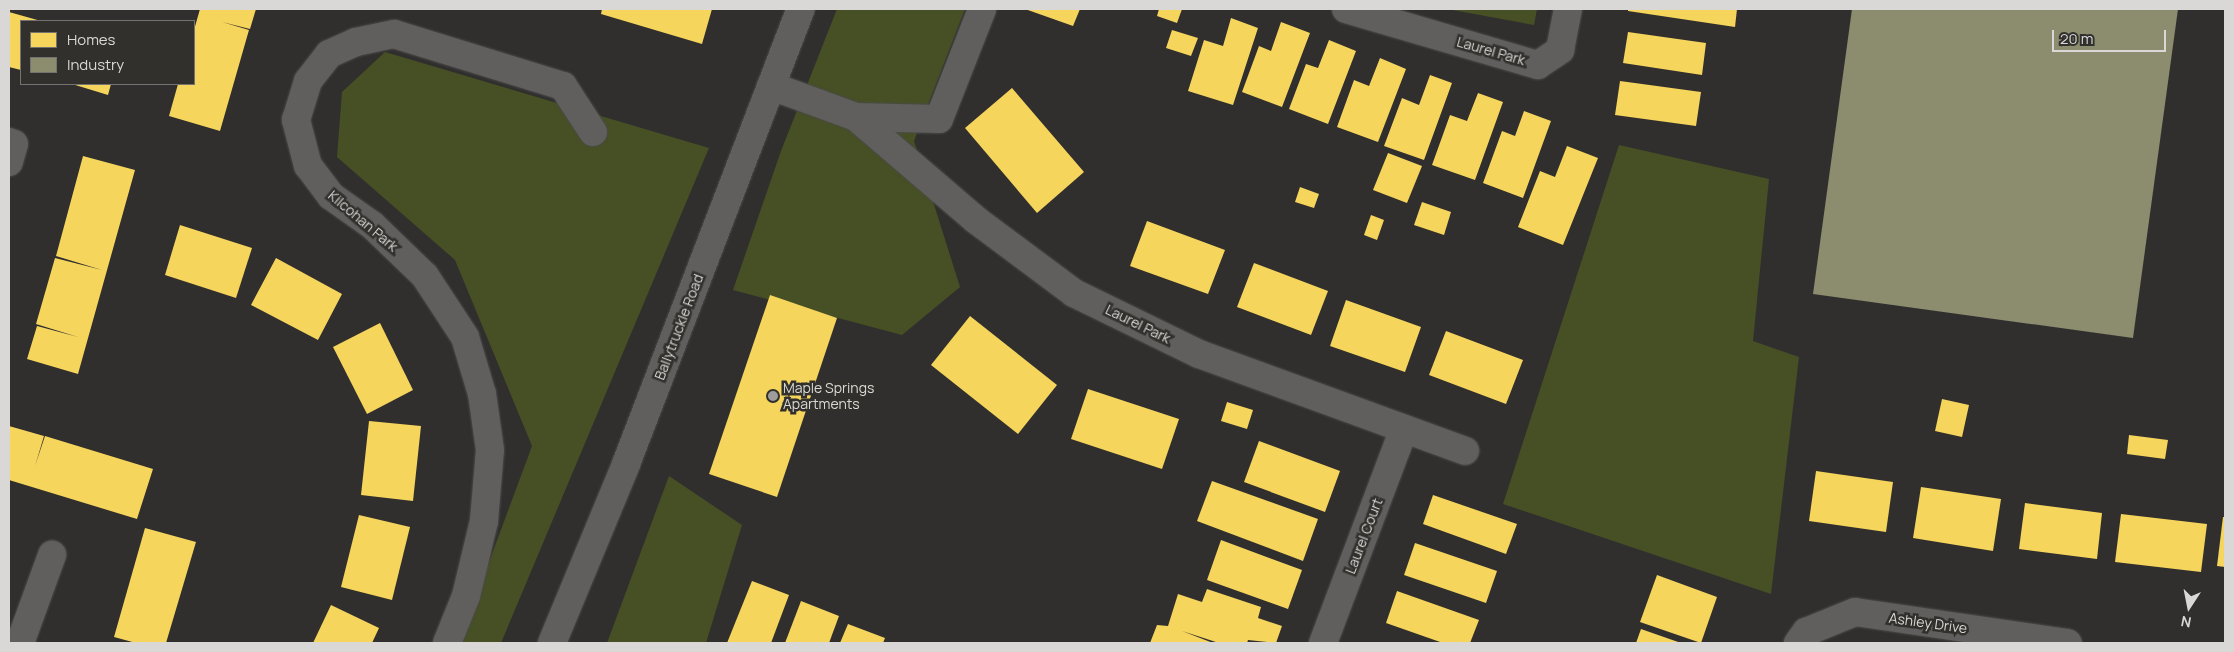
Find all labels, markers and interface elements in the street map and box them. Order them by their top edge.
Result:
legend [20,20,195,85]
scale bar [2054,20,2168,52]
text: 20 m [2060,28,2093,49]
text: Homes [67,29,115,50]
street label: Laurel Park [1455,33,1527,69]
text: Industry [67,54,124,75]
street label: Kilcohan Park [325,187,401,255]
street label: Ballytruckle Road [651,272,707,382]
street label: Laurel Park [1103,301,1173,347]
place label: Maple Springs Apartments [783,380,874,412]
marker: Maple Springs Apartments [767,390,779,402]
street label: Laurel Court [1342,496,1386,576]
north arrow [2164,582,2214,632]
street label: Ashley Drive [1888,609,1968,637]
text: N [2179,612,2193,633]

